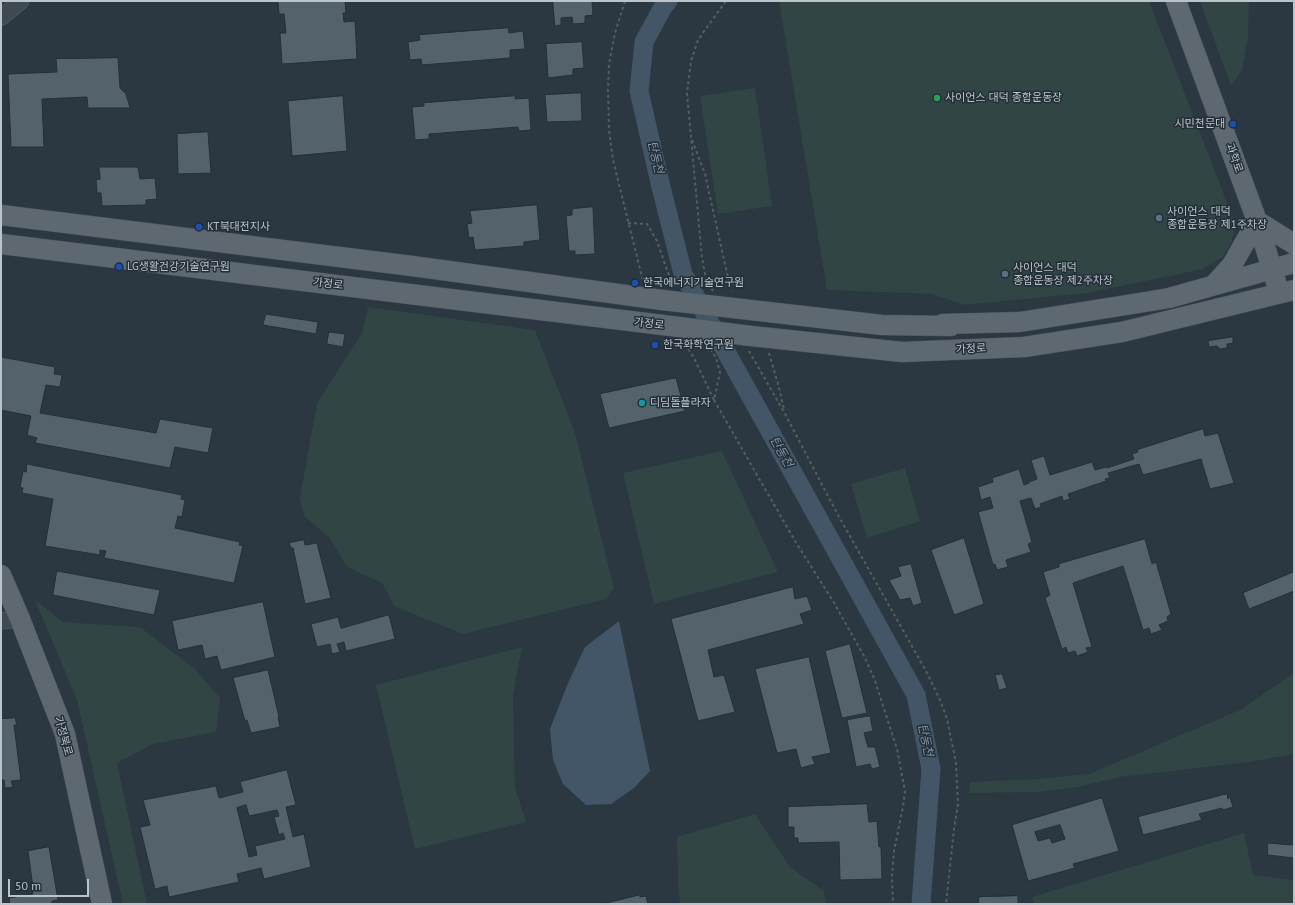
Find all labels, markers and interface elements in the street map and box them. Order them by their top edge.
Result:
place label: 사이언스 대덕 종합운동장 [945,91,1062,105]
marker: 사이언스 대덕 종합운동장 [932,93,942,103]
place label: 시민천문대 [1174,117,1225,131]
marker: 시민천문대 [1228,119,1238,129]
water label: 탄동천 [644,139,666,175]
street label: 과학로 [1223,141,1245,175]
place label: 사이언스 대덕 종합운동장 제1주차장 [1167,205,1267,231]
marker: 사이언스 대덕 종합운동장 제1주차장 [1154,213,1164,223]
place label: KT북대전지사 [207,220,270,234]
marker: KT북대전지사 [194,222,204,232]
place label: LG생활건강기술연구원 [127,260,230,274]
place label: 사이언스 대덕 종합운동장 제2주차장 [1013,261,1113,287]
marker: LG생활건강기술연구원 [114,262,124,272]
marker: 사이언스 대덕 종합운동장 제2주차장 [1000,269,1010,279]
street label: 가정로 [312,276,344,292]
place label: 한국에너지기술연구원 [643,276,744,290]
marker: 한국에너지기술연구원 [630,278,640,288]
street label: 가정로 [633,316,665,332]
place label: 한국화학연구원 [663,338,734,352]
marker: 한국화학연구원 [650,340,660,350]
street label: 가정로 [955,342,987,356]
place label: 디딤돌플라자 [650,396,711,410]
marker: 디딤돌플라자 [637,398,647,408]
water label: 탄동천 [767,434,795,470]
street label: 가정북로 [51,715,75,757]
water label: 탄동천 [915,722,935,758]
scale bar [10,871,91,897]
text: 50 m [15,878,41,893]

